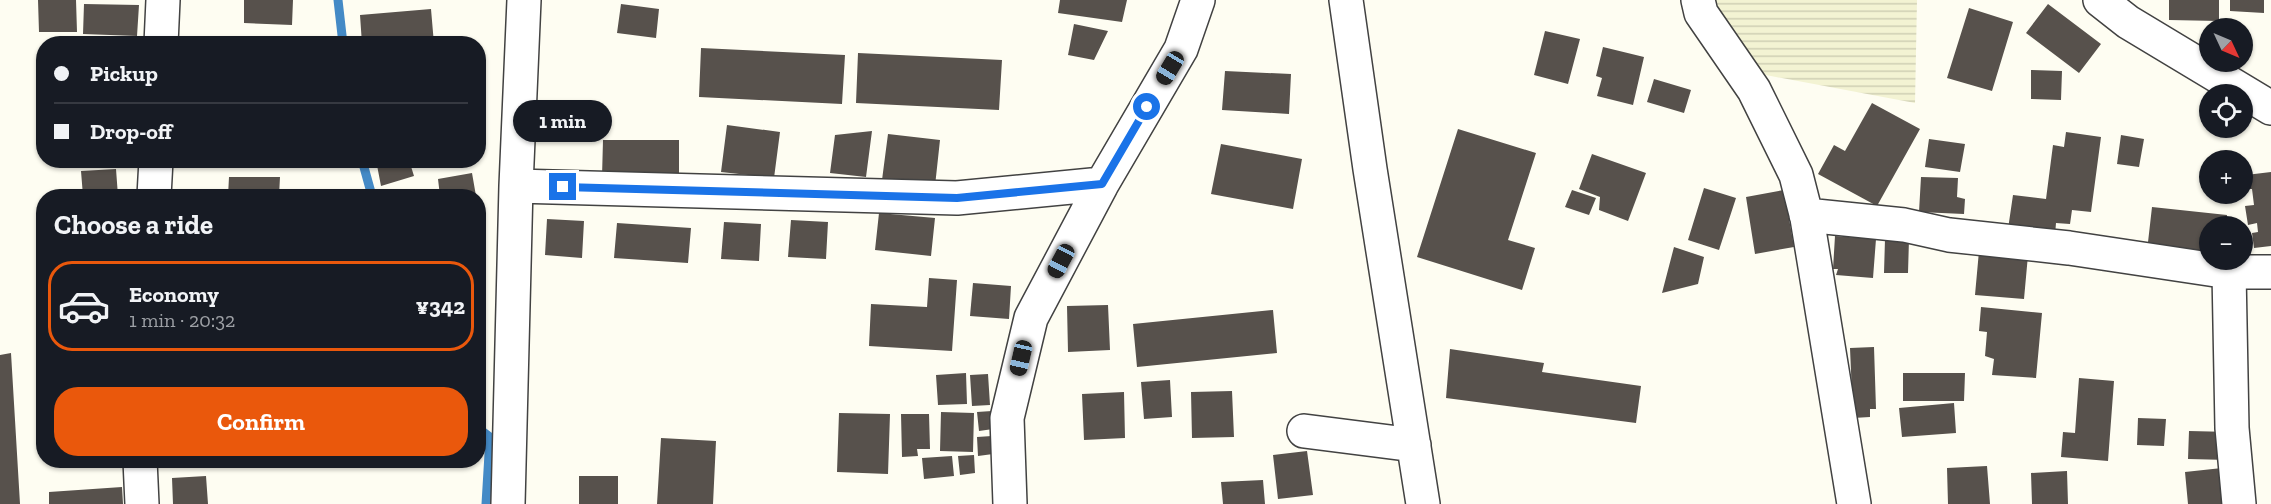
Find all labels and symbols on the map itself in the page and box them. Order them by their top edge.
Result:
north arrow [2199,18,2253,72]
car [1153,48,1187,88]
route start [1133,93,1160,120]
callout: 1 min [514,100,612,142]
route end [549,173,576,200]
car [1045,241,1077,281]
car [1008,338,1034,378]

